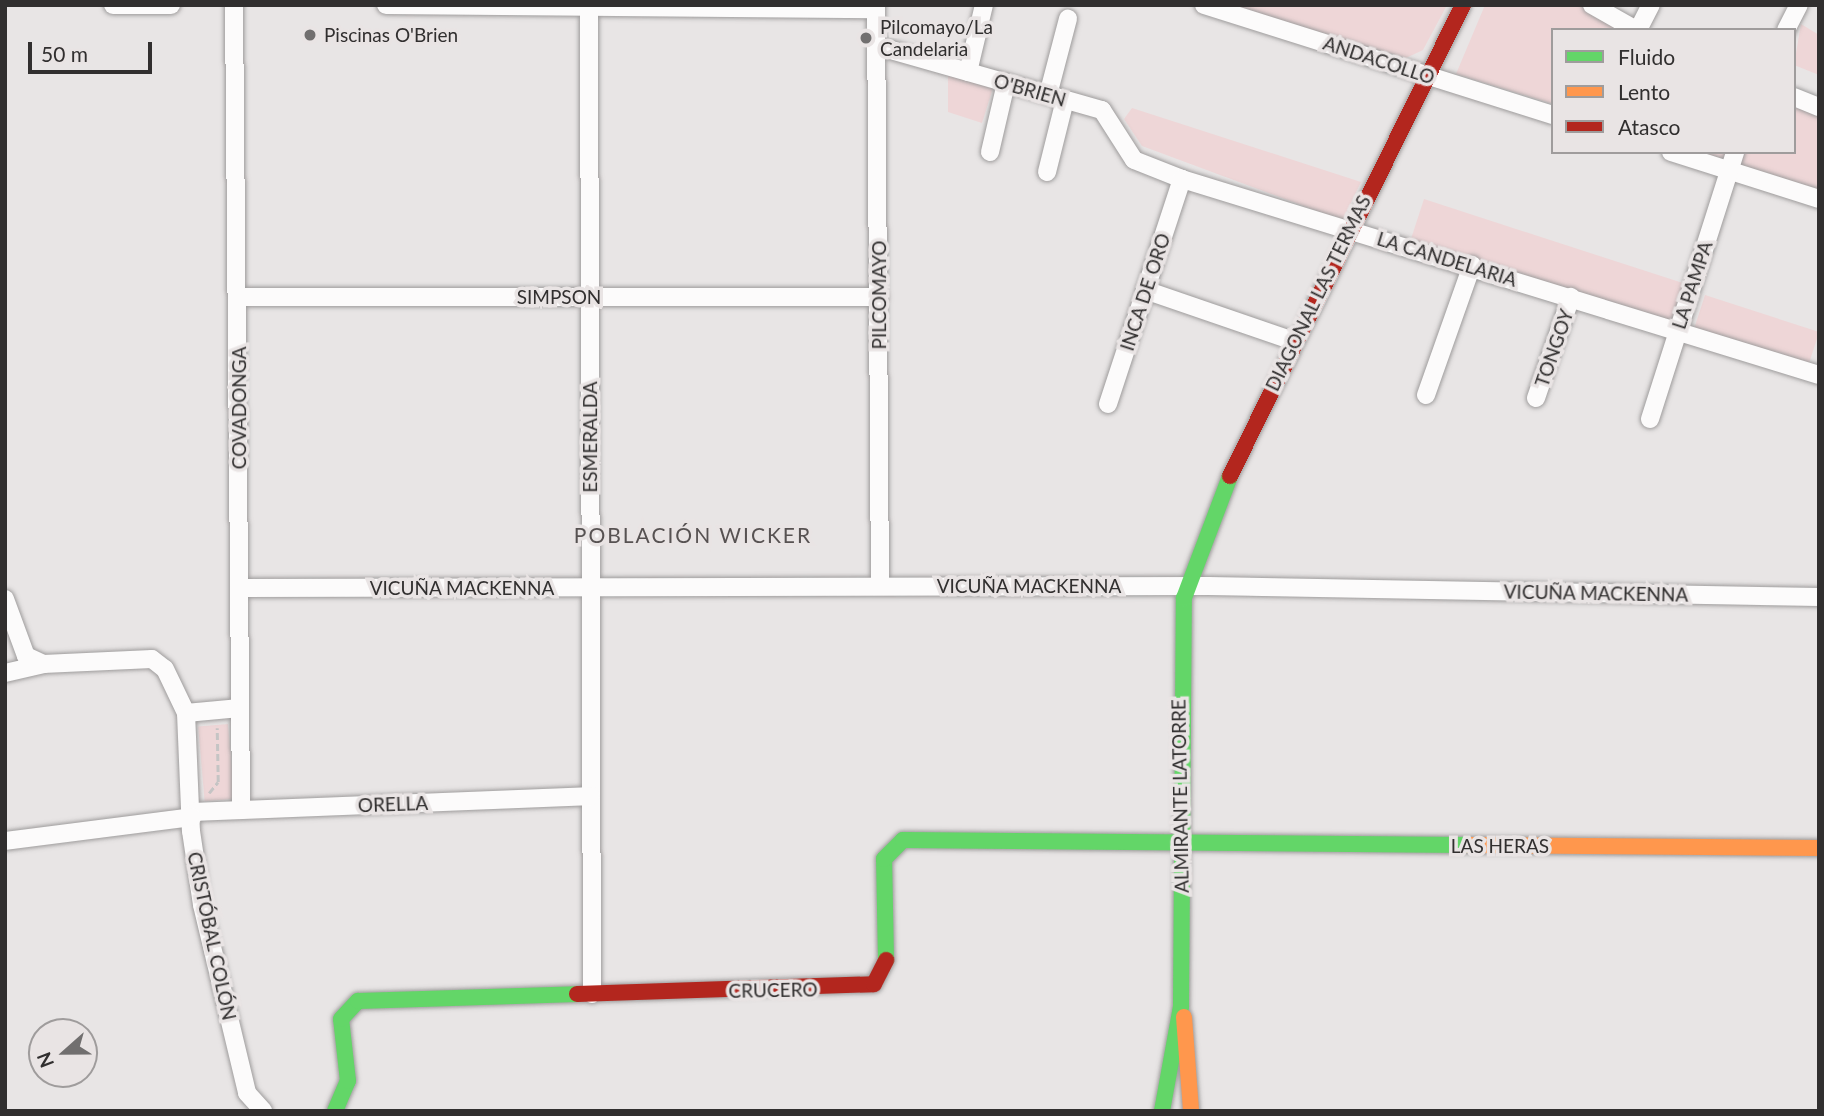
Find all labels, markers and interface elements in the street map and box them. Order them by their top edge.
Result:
place label: Pilcomayo/La Candelaria [880,16,993,60]
place label: Piscinas O'Brien [324,24,458,46]
marker: Piscinas O'Brien [302,27,318,43]
scale bar [32,28,156,72]
legend [1551,28,1796,154]
marker: Pilcomayo/La Candelaria [858,30,874,46]
street label: ANDACOLLO [1320,31,1438,89]
text: 50 m [41,41,88,66]
text: Fluido [1618,44,1675,69]
street label: O'BRIEN [991,69,1069,111]
text: Lento [1618,79,1670,104]
text: Atasco [1618,114,1680,139]
street label: DIAGONAL LAS TERMAS [1260,191,1376,395]
street label: LA CANDELARIA [1374,227,1520,291]
street label: INCA DE ORO [1115,230,1175,354]
street label: LA PAMPA [1667,238,1717,332]
street label: PILCOMAYO [868,240,890,350]
street label: SIMPSON [517,286,601,308]
street label: TONGOY [1530,306,1578,390]
street label: COVADONGA [228,347,250,469]
street label: ESMERALDA [579,381,601,493]
district label: POBLACIÓN WICKER [576,522,810,548]
street label: VICUÑA MACKENNA [936,575,1122,597]
street label: VICUÑA MACKENNA [369,577,555,599]
street label: VICUÑA MACKENNA [1503,580,1689,606]
street label: ALMIRANTE LATORRE [1167,699,1193,893]
street label: ORELLA [357,791,429,817]
street label: LAS HERAS [1451,835,1549,857]
street label: CRISTÓBAL COLÓN [183,849,241,1023]
street label: CRUCERO [728,978,818,1002]
north arrow [28,1018,98,1088]
text: N [31,1049,58,1071]

